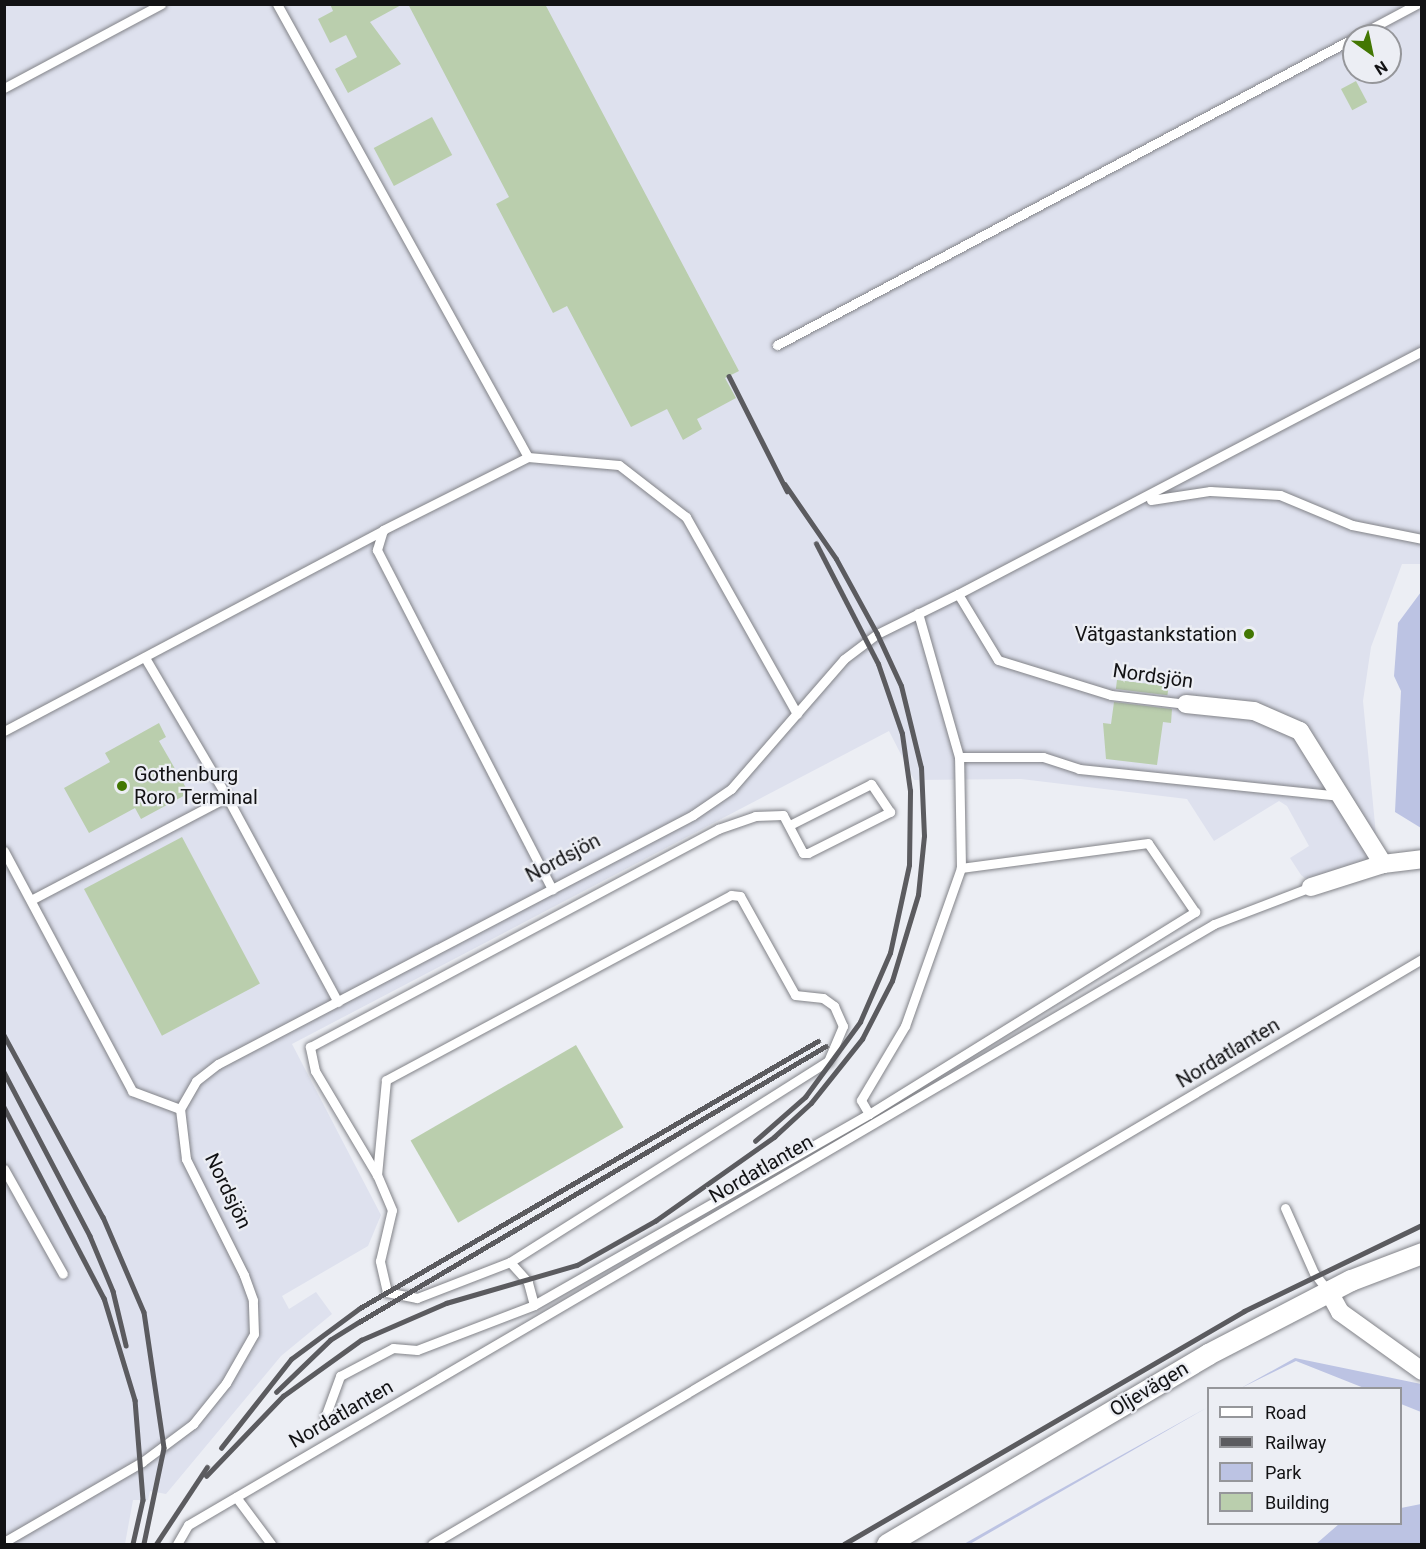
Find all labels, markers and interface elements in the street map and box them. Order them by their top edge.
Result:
north arrow [1342,24,1402,84]
text: N [1371,57,1391,79]
place label: Vätgastankstation [1075,622,1237,646]
marker: Vätgastankstation [1242,627,1256,641]
street label: Nordsjön [1111,658,1195,694]
place label: Gothenburg Roro Terminal [134,762,258,809]
marker: Gothenburg Roro Terminal [115,779,129,793]
street label: Nordsjön [522,828,604,888]
street label: Nordatlanten [1172,1013,1284,1093]
street label: Nordatlanten [705,1130,817,1208]
street label: Nordsjön [199,1149,257,1233]
street label: Oljevägen [1105,1356,1193,1422]
street label: Nordatlanten [285,1375,397,1453]
legend [1207,1387,1402,1525]
text: Road [1265,1402,1306,1423]
text: Railway [1265,1432,1326,1453]
text: Park [1265,1462,1301,1483]
text: Building [1265,1492,1329,1513]

